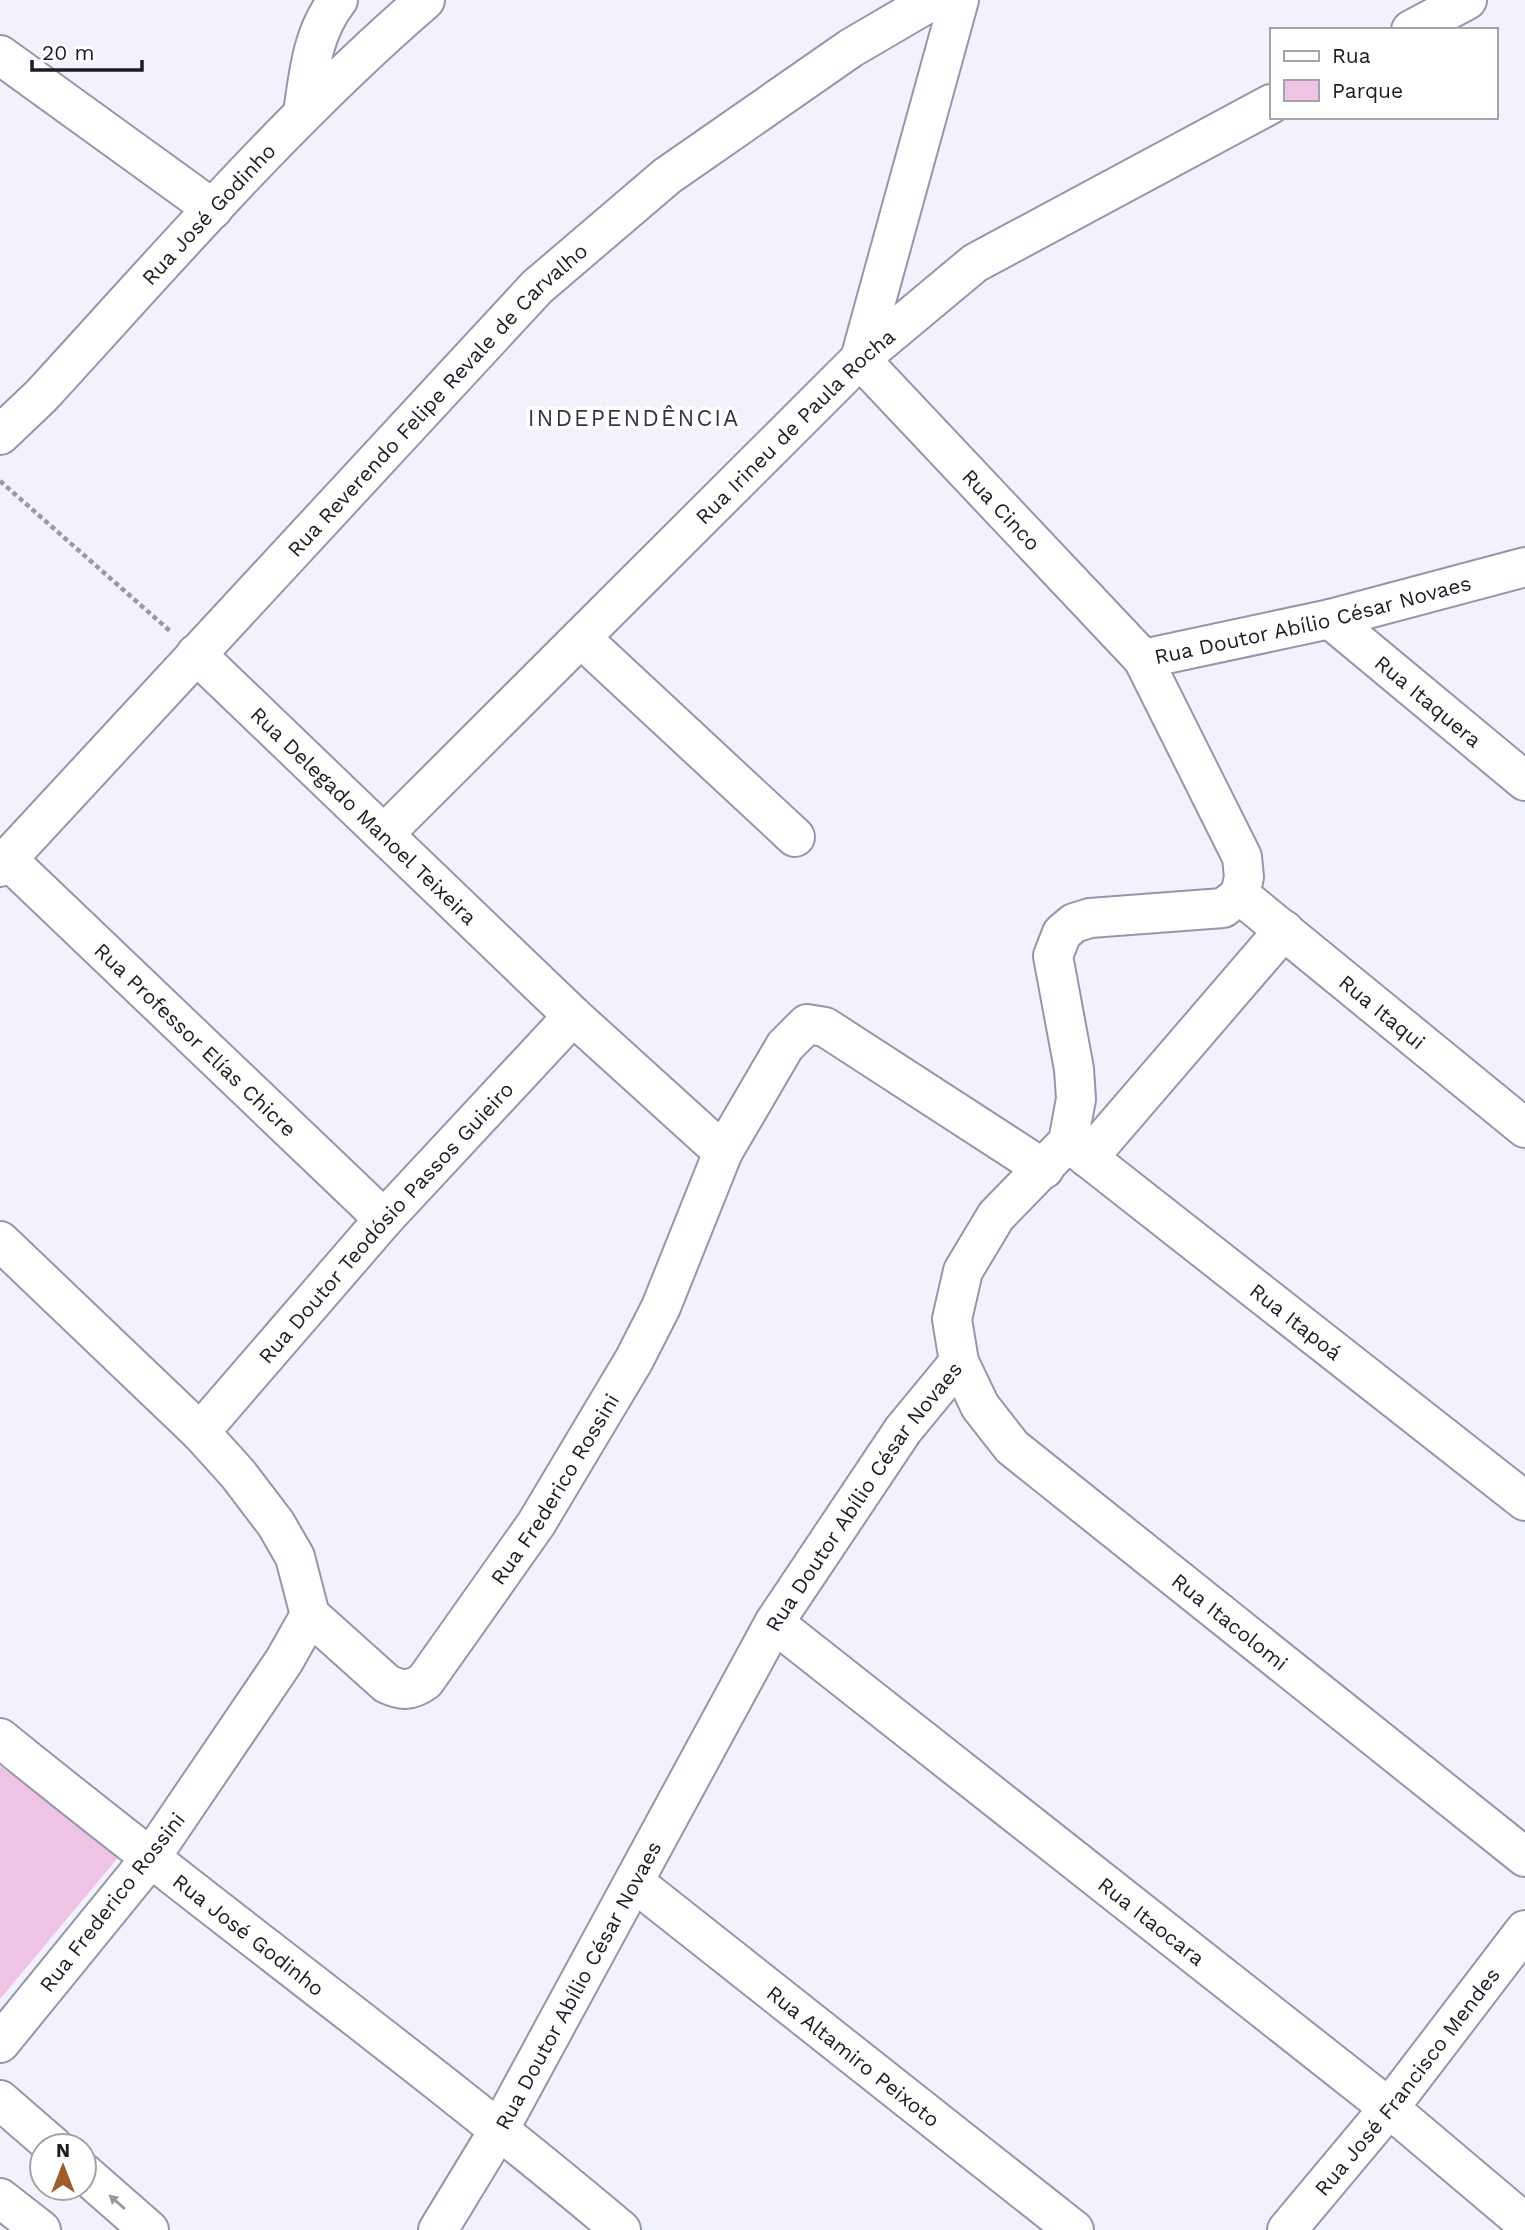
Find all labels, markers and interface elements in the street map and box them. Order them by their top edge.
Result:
scale bar [32,28,142,72]
legend [1270,28,1497,119]
text: 20 m [42,40,94,65]
text: Rua [1332,43,1371,68]
text: Parque [1332,78,1403,103]
street label: Rua José Godinho [136,138,280,290]
street label: Rua Reverendo Felipe Revale de Carvalho [282,238,592,561]
street label: Rua Irineu de Paula Rocha [690,323,900,529]
district label: INDEPENDÊNCIA [528,405,740,432]
street label: Rua Cinco [957,463,1046,555]
street label: Rua Doutor Abílio César Novaes [1152,569,1474,669]
street label: Rua Itaquera [1370,649,1487,752]
street label: Rua Delegado Manoel Teixeira [246,701,482,930]
street label: Rua Professor Elías Chicre [90,937,302,1141]
street label: Rua Itaqui [1334,969,1431,1054]
street label: Rua Doutor Teodósio Passos Guieiro [253,1076,518,1368]
street label: Rua Itapoá [1245,1277,1347,1365]
street label: Rua Doutor Abílio César Novaes [760,1356,967,1635]
street label: Rua Frederico Rossini [485,1389,624,1589]
street label: Rua Itacolomi [1167,1567,1293,1675]
street label: Rua Frederico Rossini [34,1807,190,1997]
street label: Rua Doutor Abílio César Novaes [489,1836,666,2134]
street label: Rua José Godinho [168,1868,330,2001]
street label: Rua Itaocara [1093,1871,1210,1971]
street label: Rua José Francisco Mendes [1309,1962,1505,2200]
street label: Rua Altamiro Peixoto [762,1980,945,2132]
north arrow [28,2132,98,2202]
text: N [56,2139,70,2162]
one-way arrow [108,2195,125,2210]

